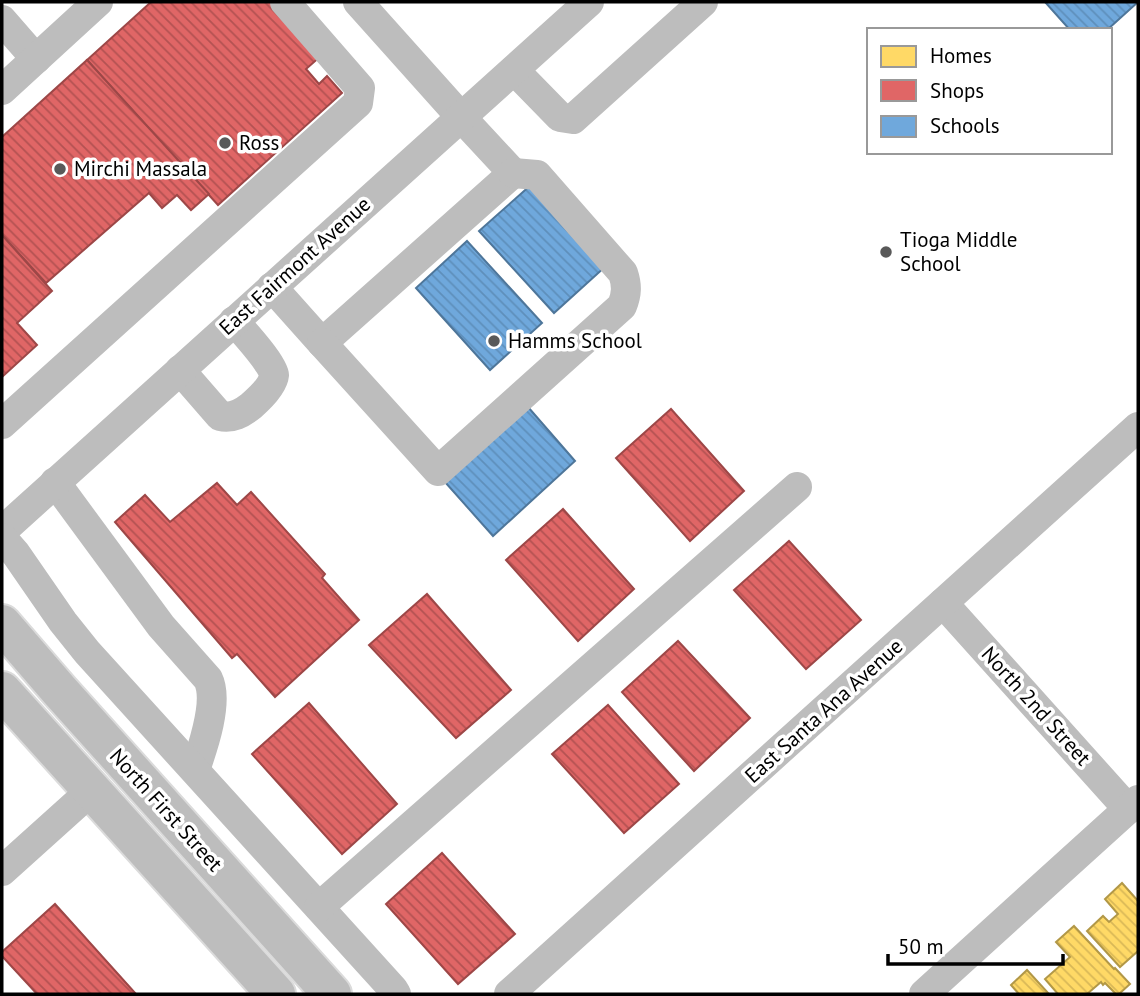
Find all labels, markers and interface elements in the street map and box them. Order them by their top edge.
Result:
legend [867,28,1112,154]
text: Homes [930,42,992,69]
text: Shops [930,77,984,104]
text: Schools [930,112,1000,139]
place label: Ross [239,129,279,156]
marker: Ross [217,135,233,151]
place label: Mirchi Massala [74,155,207,182]
marker: Mirchi Massala [52,161,68,177]
street label: East Fairmont Avenue [213,190,376,341]
place label: Tioga Middle School [900,226,1017,277]
marker: Tioga Middle School [878,244,894,260]
place label: Hamms School [508,327,642,354]
marker: Hamms School [486,333,502,349]
street label: East Santa Ana Avenue [739,633,908,789]
street label: North 2nd Street [976,641,1097,771]
street label: North First Street [104,743,229,877]
scale bar [888,922,1063,966]
text: 50 m [898,933,944,960]

